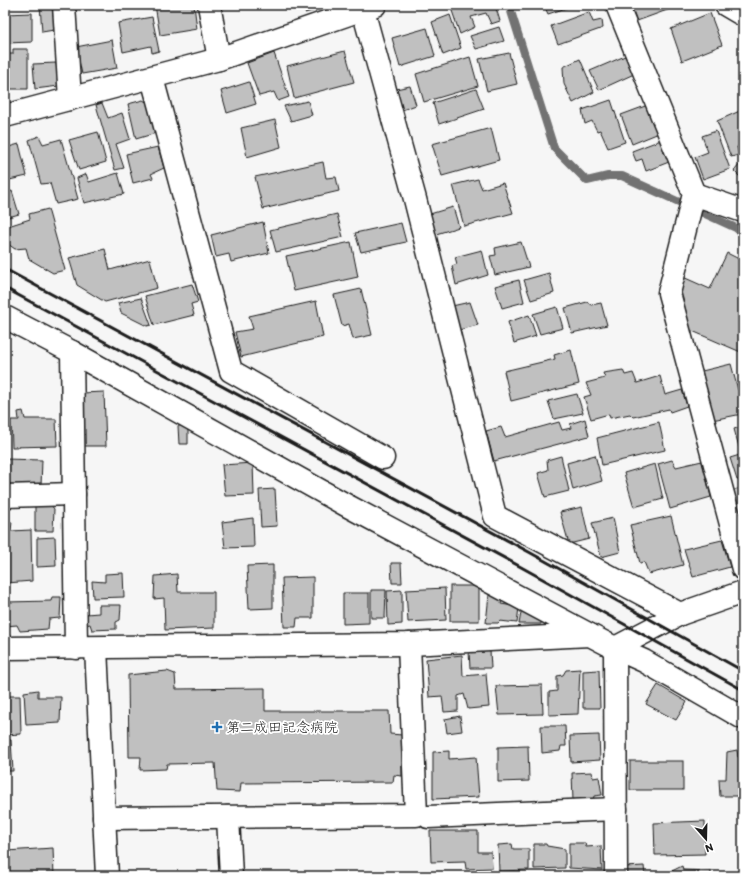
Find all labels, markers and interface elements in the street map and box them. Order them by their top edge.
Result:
place label: 第二成田記念病院 [226,719,338,736]
marker: 第二成田記念病院 [211,721,223,733]
north arrow [686,819,726,859]
text: N [704,841,715,855]

